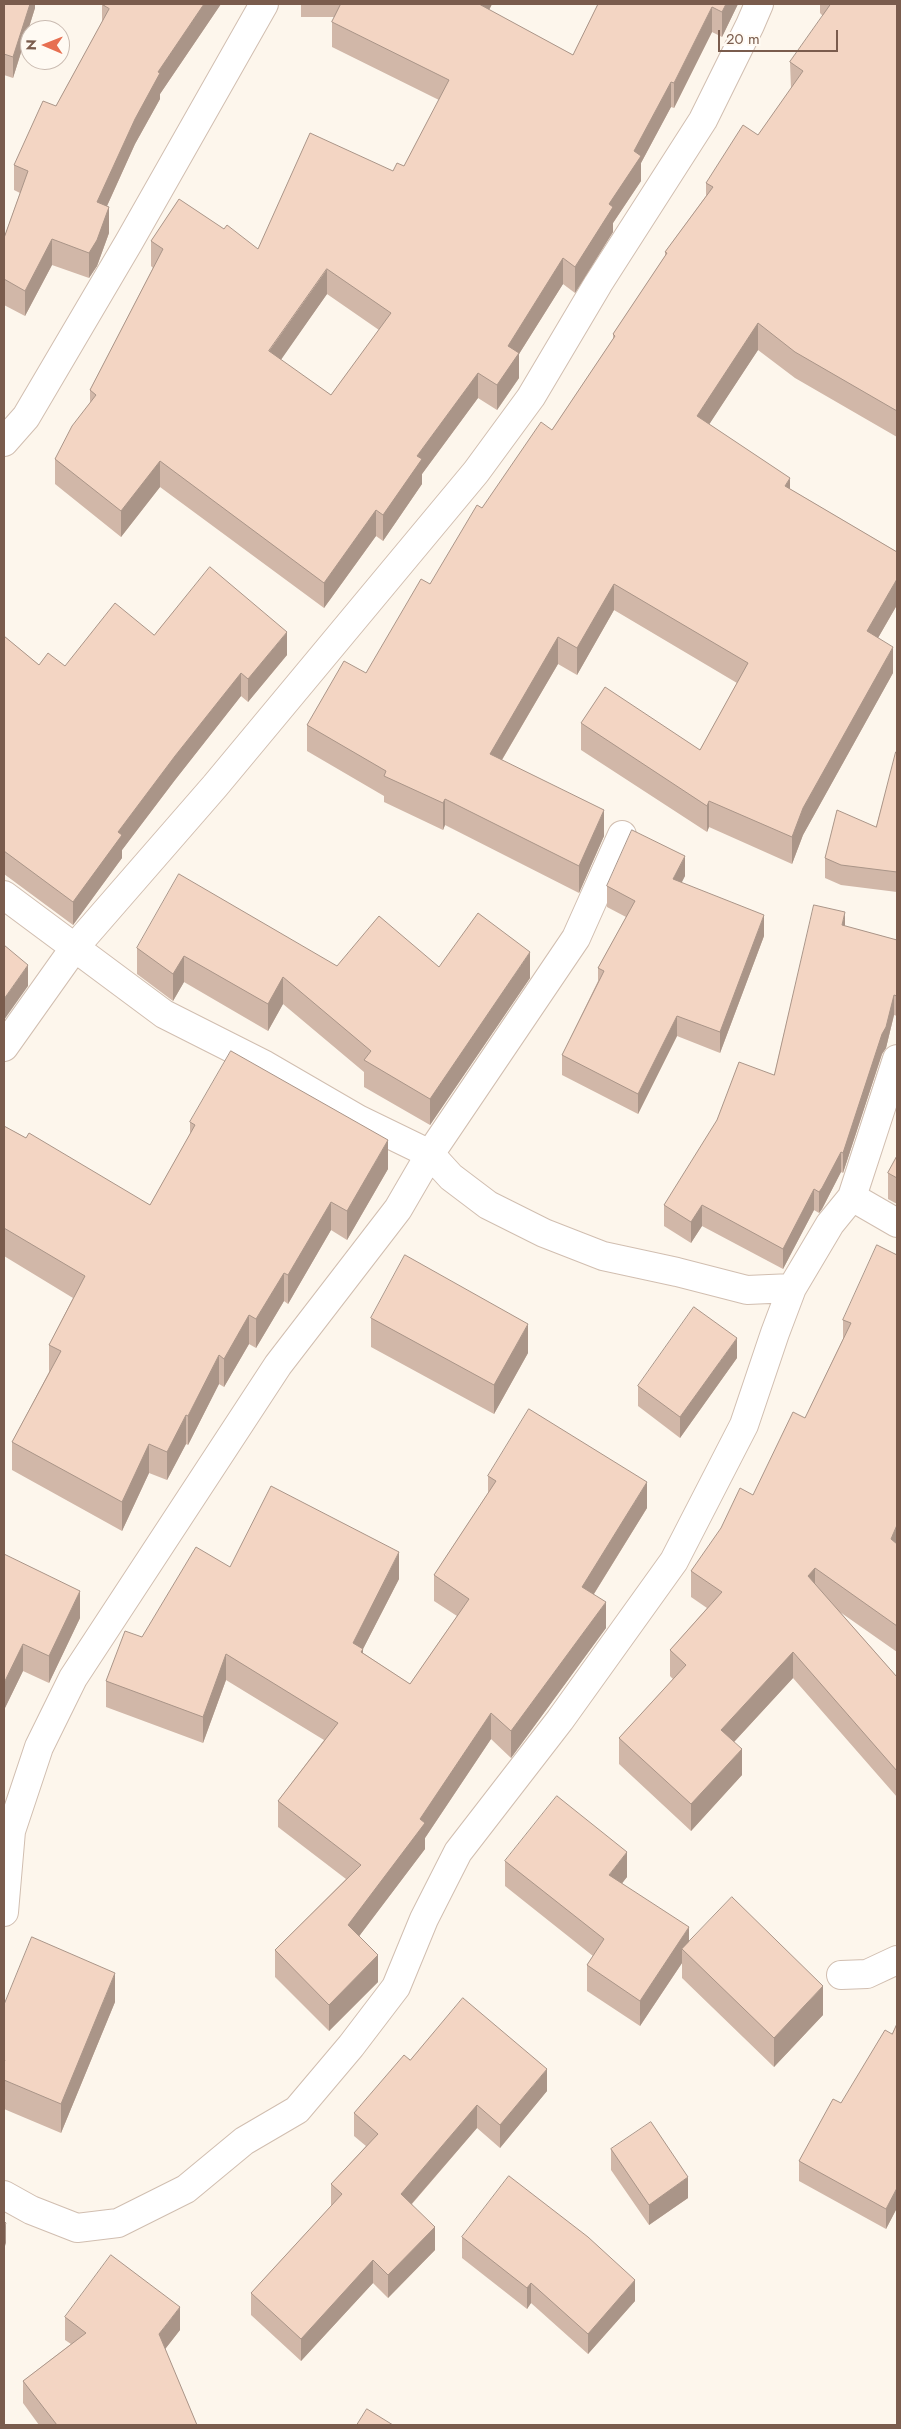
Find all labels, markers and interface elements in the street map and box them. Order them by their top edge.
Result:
north arrow [20,20,70,70]
scale bar [721,20,841,52]
text: 20 m [726,28,760,50]
text: N [21,39,41,50]

